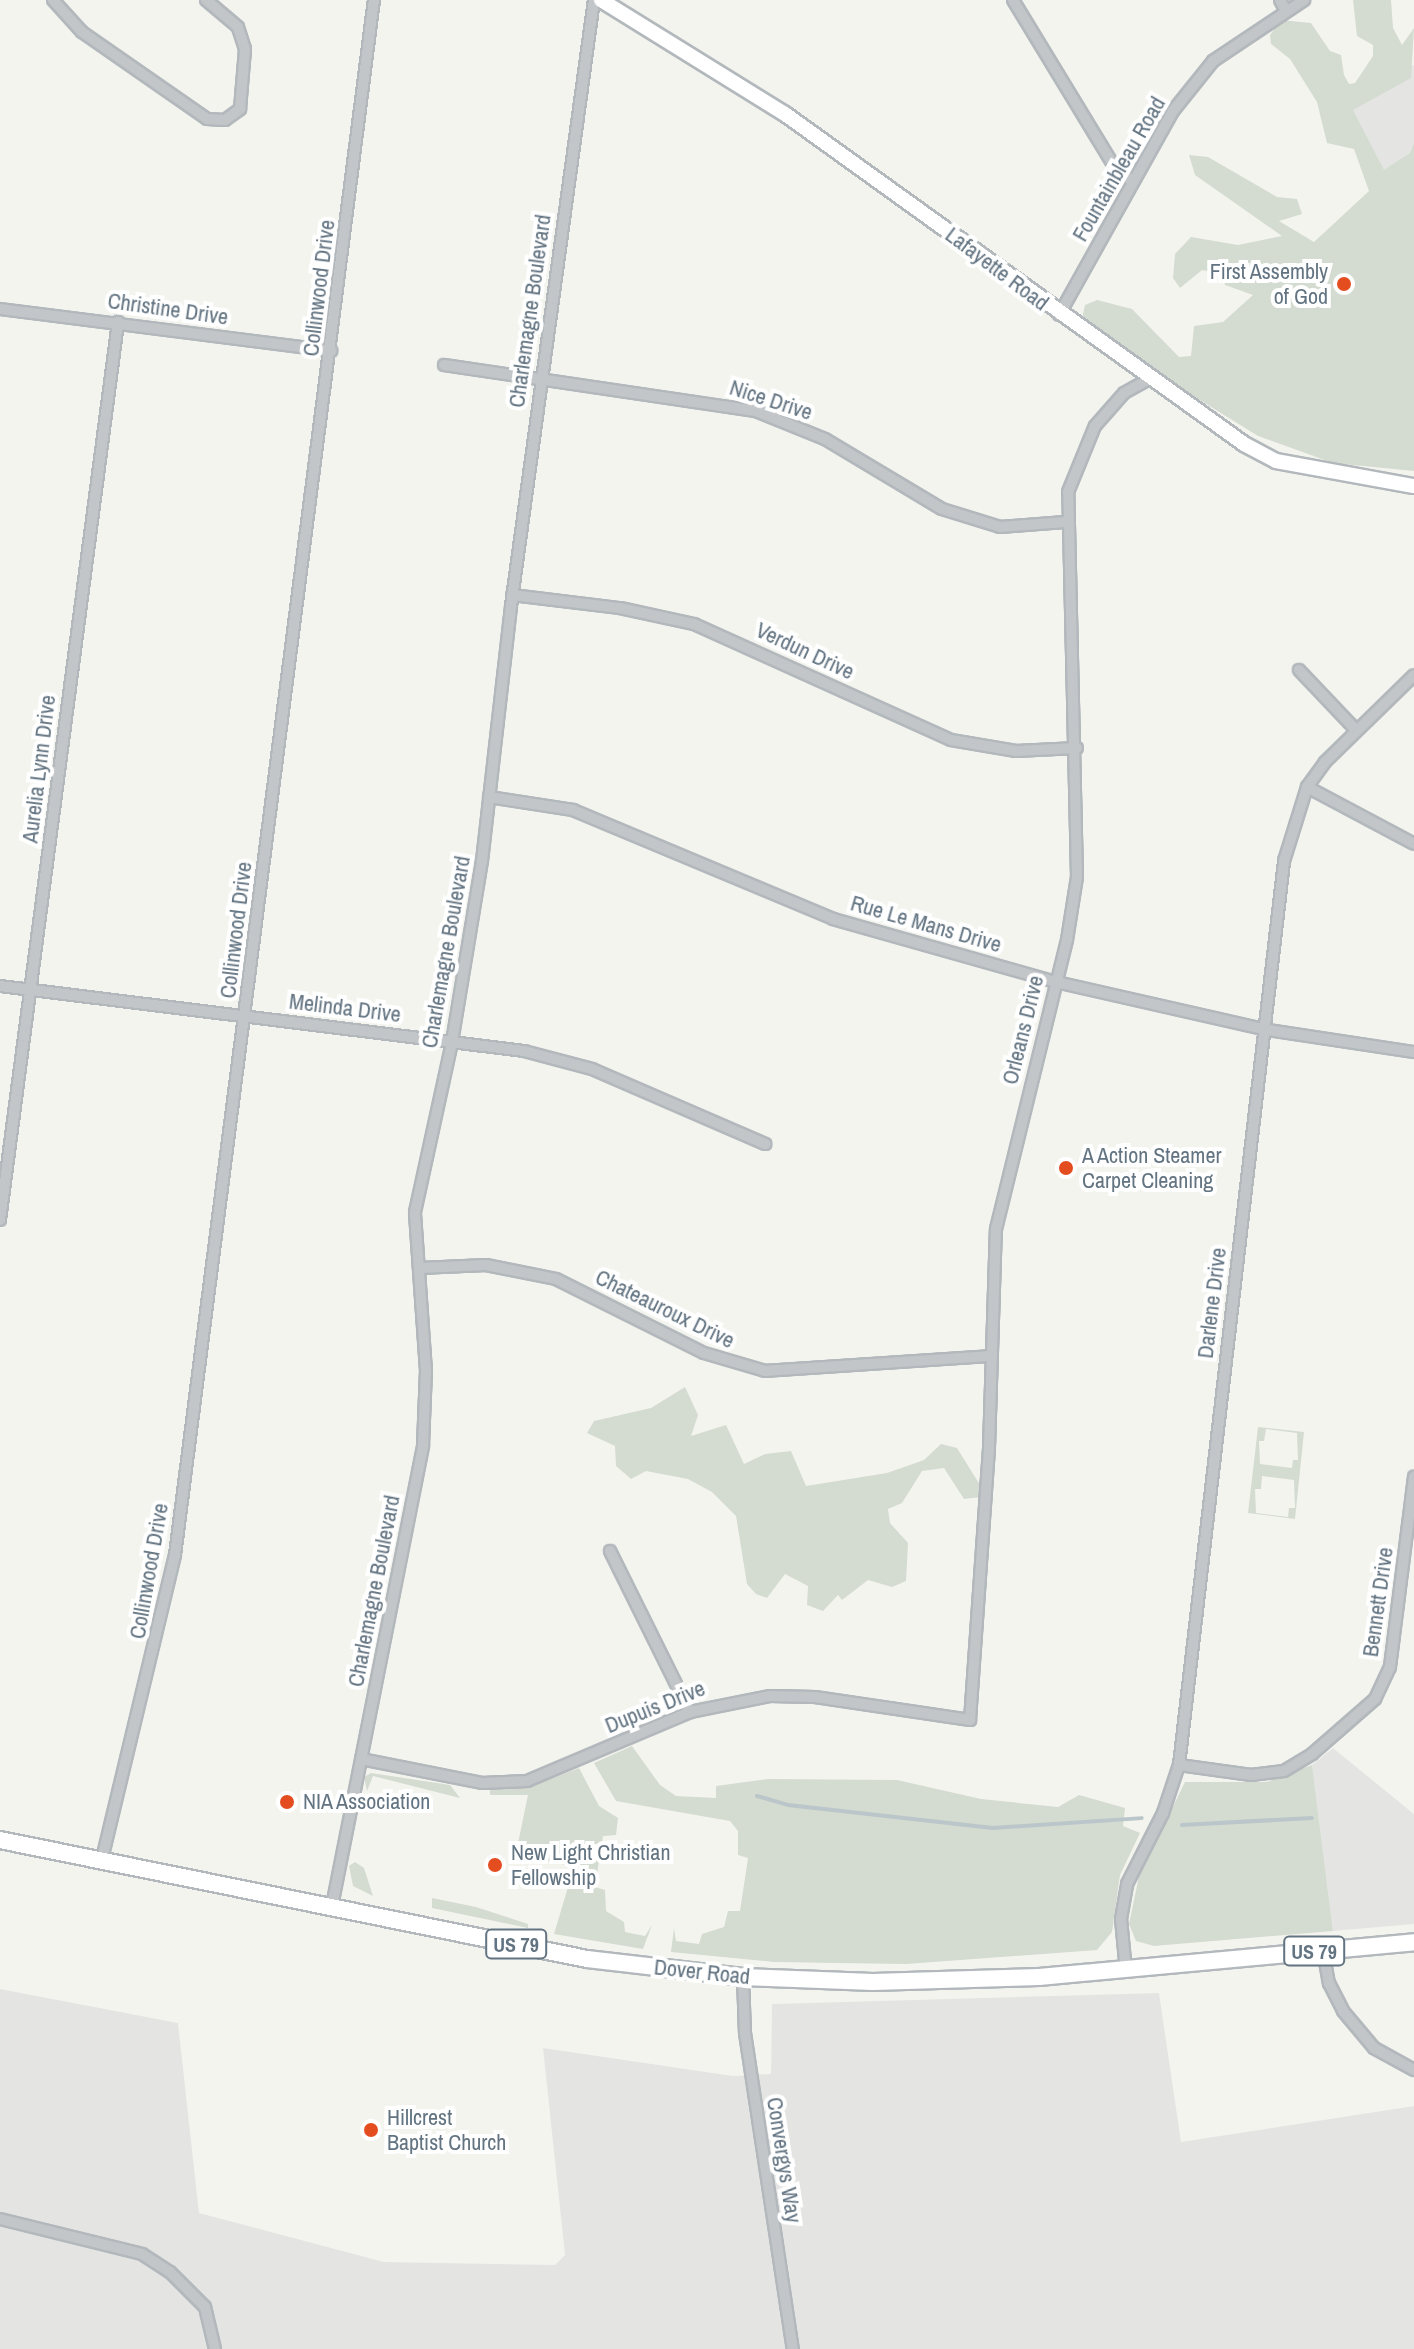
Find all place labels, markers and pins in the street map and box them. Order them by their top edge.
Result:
place label: First Assembly of God [1209,258,1328,310]
marker: First Assembly of God [1335,275,1353,293]
place label: A Action Steamer Carpet Cleaning [1082,1142,1223,1194]
marker: A Action Steamer Carpet Cleaning [1057,1159,1075,1177]
place label: NIA Association [303,1789,432,1815]
marker: NIA Association [278,1793,296,1811]
place label: New Light Christian Fellowship [511,1839,670,1890]
marker: New Light Christian Fellowship [486,1856,504,1874]
place label: Hillcrest Baptist Church [387,2104,506,2156]
marker: Hillcrest Baptist Church [362,2121,380,2139]

